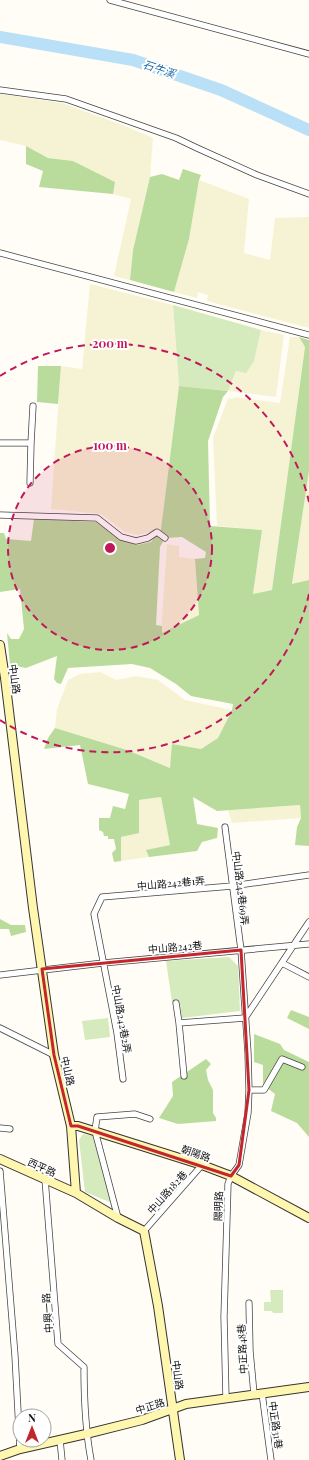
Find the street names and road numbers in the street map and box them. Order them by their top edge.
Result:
street label: 中山路 [6,663,24,695]
street label: 中山路242巷69弄 [229,850,253,926]
street label: 中山路242巷1弄 [136,873,206,893]
street label: 中山路242巷 [147,938,203,956]
street label: 中山路242巷2弄 [109,984,135,1054]
street label: 中山路 [58,1055,78,1087]
street label: 朝陽路 [180,1141,212,1165]
street label: 西平路 [25,1155,59,1179]
street label: 中山路182巷 [144,1167,190,1217]
street label: 陽明路 [210,1191,226,1221]
street label: 中興一路 [39,1293,55,1333]
street label: 中正路48巷 [234,1324,250,1374]
street label: 中山路 [169,1359,187,1391]
street label: 中正路 [134,1395,166,1417]
street label: 中正路31巷 [266,1400,286,1450]

